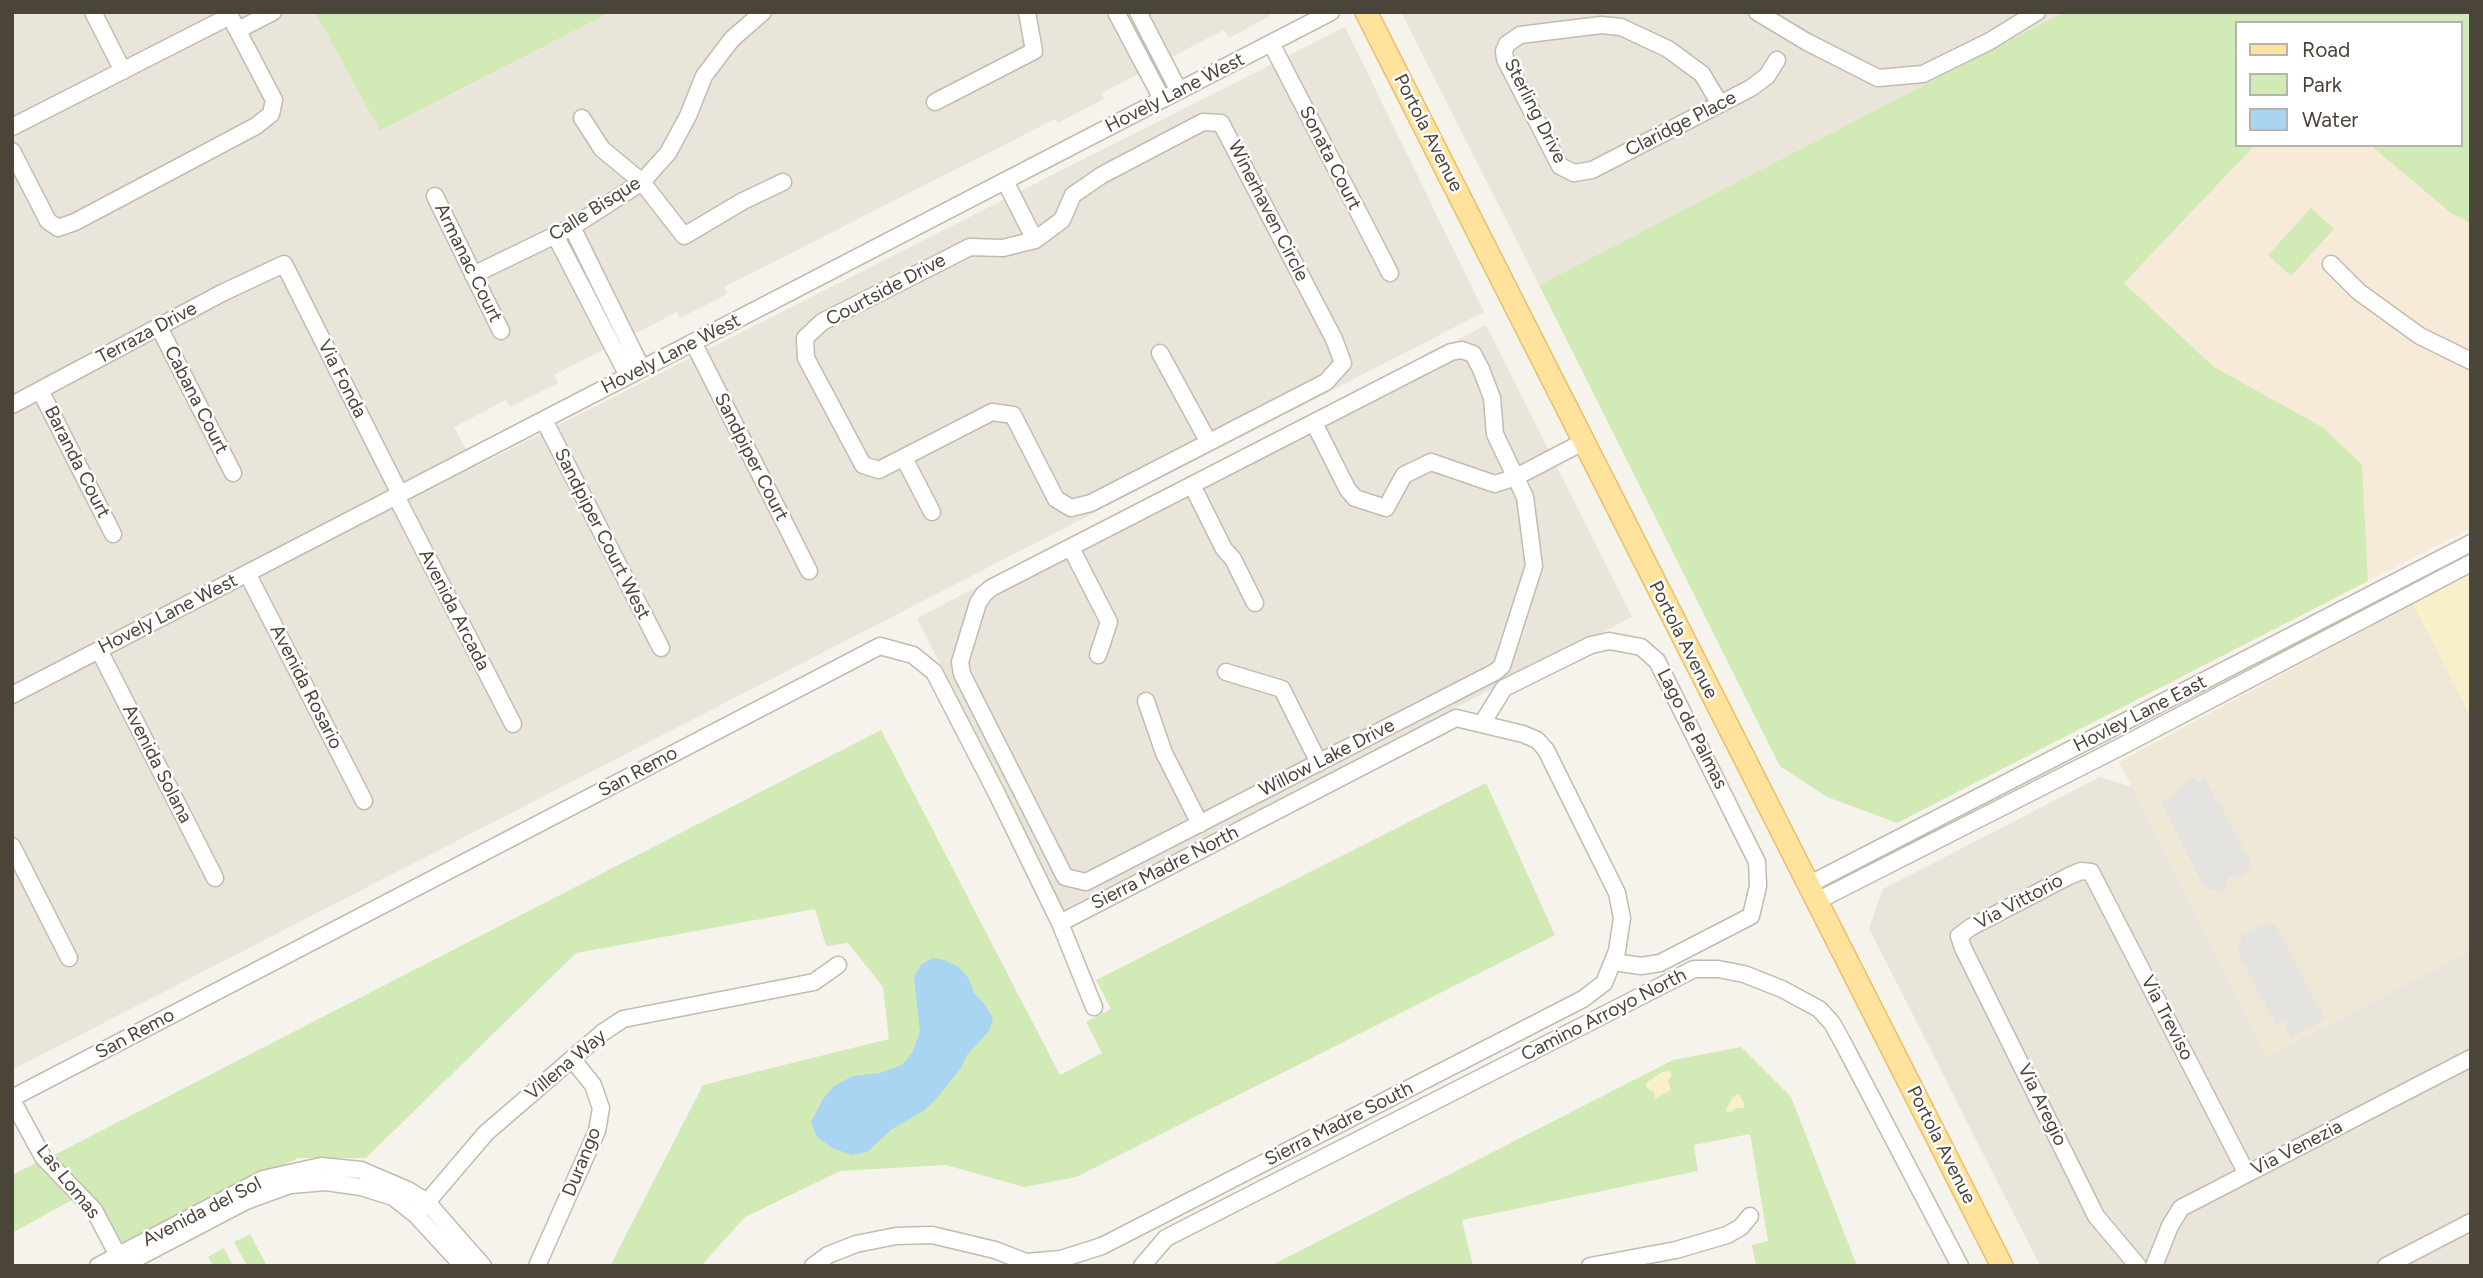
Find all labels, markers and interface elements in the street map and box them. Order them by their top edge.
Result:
legend [2234,21,2462,147]
text: Road [2302,37,2350,62]
street label: Hovely Lane West [1102,48,1248,138]
street label: Sterling Drive [1499,55,1571,167]
street label: Portola Avenue [1389,70,1467,196]
text: Park [2302,72,2342,97]
street label: Claridge Place [1622,86,1740,162]
street label: Sonata Court [1294,102,1366,214]
text: Water [2302,107,2358,132]
street label: Winerhaven Circle [1223,137,1313,285]
street label: Calle Bisque [545,172,645,246]
street label: Armanac Court [429,200,507,326]
street label: Courtside Drive [822,249,950,331]
street label: Terraza Drive [93,297,201,369]
street label: Hovely Lane West [598,309,744,399]
street label: Via Fonda [313,336,371,422]
street label: Cabana Court [159,342,233,458]
street label: Sandpiper Court [709,389,793,525]
street label: Baranda Court [39,402,115,522]
street label: Sandpiper Court West [549,445,655,623]
street label: Avenida Arcada [414,545,494,675]
street label: Hovely Lane West [95,569,241,659]
street label: Portola Avenue [1644,577,1722,703]
street label: Avenida Rosario [265,621,347,753]
street label: Lago de Palmas [1652,665,1732,793]
street label: Hovley Lane East [2070,671,2210,757]
street label: Avenida Solana [117,701,197,827]
street label: Willow Lake Drive [1255,714,1399,802]
street label: San Remo [595,742,681,802]
street label: Sierra Madre North [1088,821,1242,915]
street label: Via Vittorio [1971,869,2067,935]
street label: Camino Arroyo North [1518,963,1690,1067]
street label: Via Treviso [2136,972,2198,1064]
street label: San Remo [92,1004,178,1064]
street label: Villena Way [521,1025,611,1105]
street label: Via Aregio [2012,1060,2072,1150]
street label: Sierra Madre South [1261,1077,1417,1171]
street label: Portola Avenue [1902,1082,1980,1208]
street label: Via Venezia [2248,1115,2346,1181]
street label: Durango [558,1124,606,1200]
street label: Las Lomas [31,1140,105,1224]
street label: Avenida del Sol [139,1172,265,1252]

